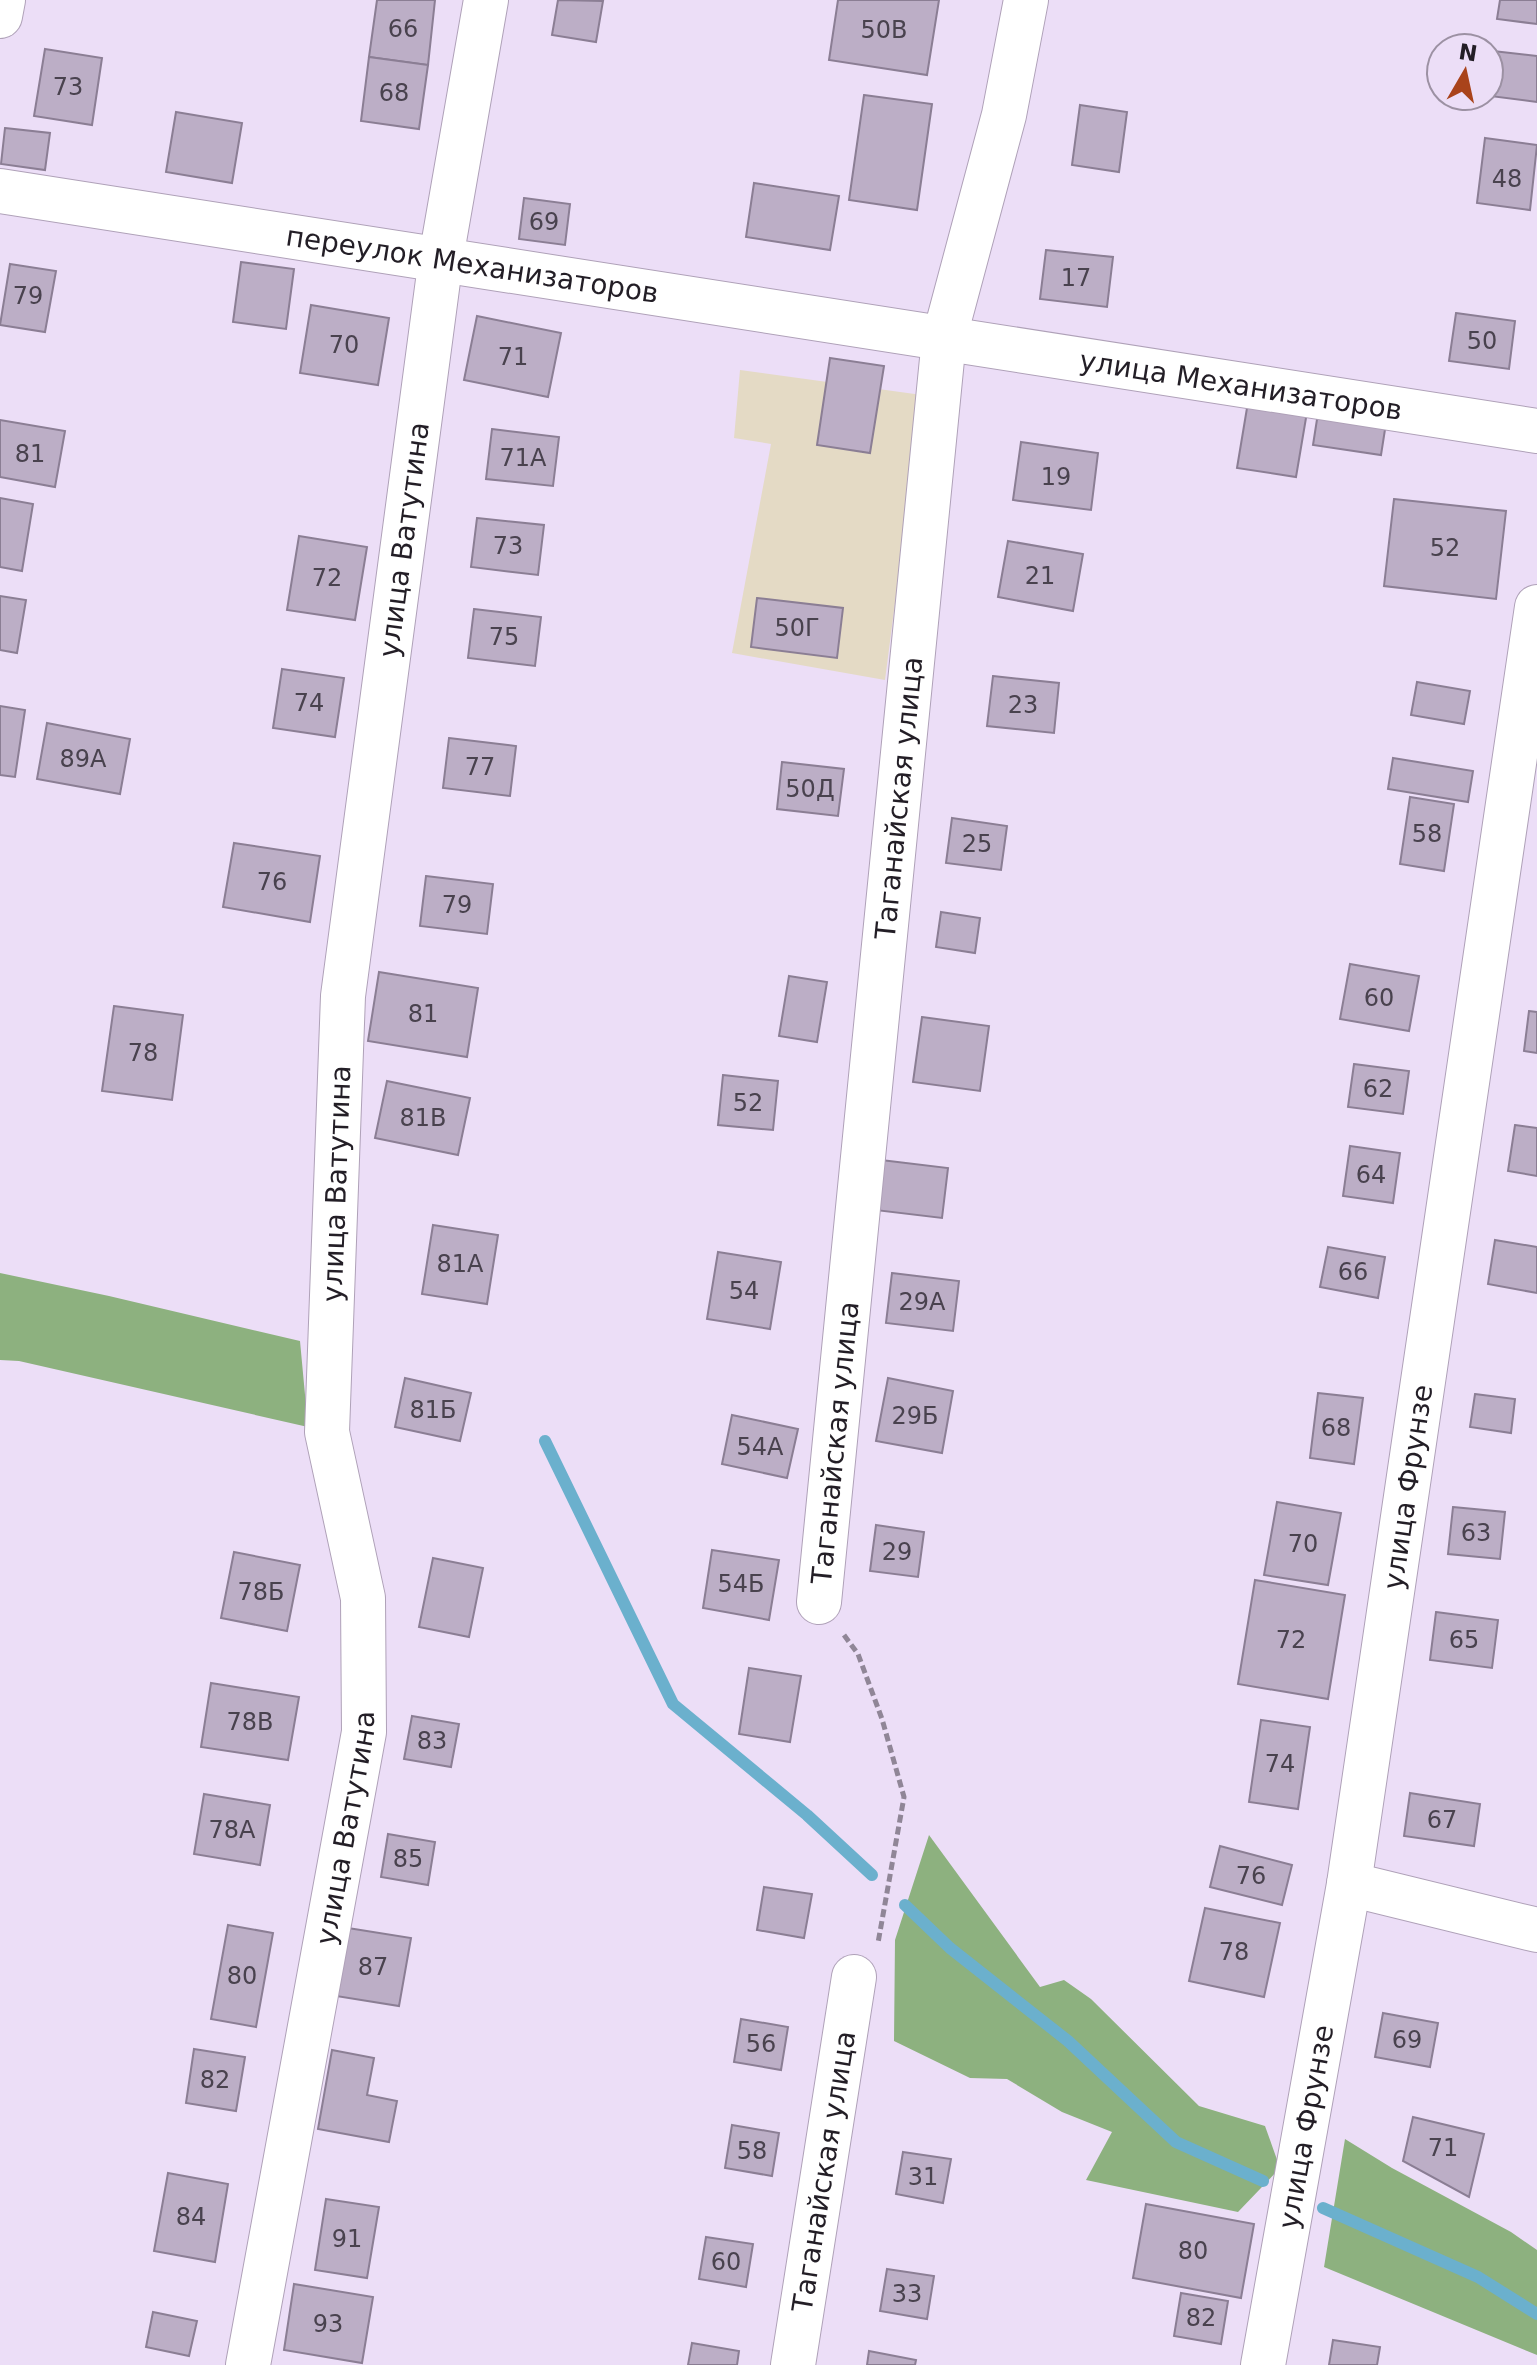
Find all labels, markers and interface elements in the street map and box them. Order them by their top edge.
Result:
house number: 66 [388,15,418,43]
house number: 50В [860,16,908,44]
north arrow [1425,32,1505,112]
text: N [1457,39,1479,67]
house number: 73 [53,73,83,101]
house number: 68 [379,79,409,107]
house number: 48 [1492,165,1522,193]
house number: 69 [529,208,559,236]
street label: переулок Механизаторов [284,219,661,310]
house number: 17 [1061,264,1091,292]
house number: 79 [13,282,43,310]
house number: 50 [1467,327,1497,355]
house number: 70 [329,331,359,359]
house number: 71 [498,343,528,371]
street label: улица Механизаторов [1077,343,1405,426]
street label: улица Ватутина [372,420,436,659]
house number: 81 [15,440,45,468]
house number: 71А [500,444,547,472]
house number: 19 [1041,463,1071,491]
house number: 73 [493,532,523,560]
house number: 52 [1430,534,1460,562]
house number: 21 [1025,562,1055,590]
house number: 72 [312,564,342,592]
house number: 50Г [774,614,820,642]
house number: 75 [489,623,519,651]
street label: Таганайская улица [868,655,929,942]
house number: 74 [294,689,324,717]
house number: 23 [1008,691,1038,719]
house number: 89А [60,745,107,773]
house number: 77 [465,753,495,781]
house number: 50Д [785,775,835,803]
house number: 58 [1412,820,1442,848]
house number: 25 [962,830,992,858]
house number: 76 [257,868,287,896]
house number: 79 [442,891,472,919]
house number: 60 [1364,984,1394,1012]
house number: 81 [408,1000,438,1028]
house number: 78 [128,1039,158,1067]
street label: улица Ватутина [315,1064,357,1303]
house number: 62 [1363,1075,1393,1103]
house number: 52 [733,1089,763,1117]
house number: 81В [399,1104,447,1132]
house number: 64 [1356,1161,1386,1189]
house number: 81А [437,1250,484,1278]
house number: 66 [1338,1258,1368,1286]
house number: 54 [729,1277,759,1305]
house number: 29А [899,1288,946,1316]
street label: Таганайская улица [804,1300,865,1587]
street label: улица Фрунзе [1376,1382,1439,1592]
house number: 81Б [409,1396,457,1424]
house number: 29Б [891,1402,939,1430]
house number: 68 [1321,1414,1351,1442]
house number: 54А [737,1433,784,1461]
house number: 63 [1461,1519,1491,1547]
house number: 70 [1288,1530,1318,1558]
house number: 29 [882,1538,912,1566]
house number: 54Б [717,1570,765,1598]
house number: 78Б [237,1578,285,1606]
house number: 72 [1276,1626,1306,1654]
house number: 65 [1449,1626,1479,1654]
house number: 78В [226,1708,274,1736]
street label: улица Ватутина [309,1711,381,1948]
house number: 83 [417,1727,447,1755]
house number: 74 [1265,1750,1295,1778]
house number: 67 [1427,1806,1457,1834]
house number: 78А [209,1816,256,1844]
house number: 85 [393,1845,423,1873]
house number: 76 [1236,1862,1266,1890]
house number: 78 [1219,1938,1249,1966]
house number: 87 [358,1953,388,1981]
house number: 80 [227,1962,257,1990]
street label: улица Фрунзе [1271,2022,1340,2231]
house number: 69 [1392,2026,1422,2054]
street label: Таганайская улица [785,2029,862,2315]
house number: 56 [746,2030,776,2058]
house number: 82 [200,2066,230,2094]
house number: 71 [1428,2134,1458,2162]
house number: 58 [737,2137,767,2165]
house number: 31 [908,2163,938,2191]
house number: 84 [176,2203,206,2231]
house number: 91 [332,2225,362,2253]
house number: 80 [1178,2237,1208,2265]
house number: 60 [711,2248,741,2276]
house number: 33 [892,2280,922,2308]
house number: 82 [1186,2304,1216,2332]
house number: 93 [313,2310,343,2338]

